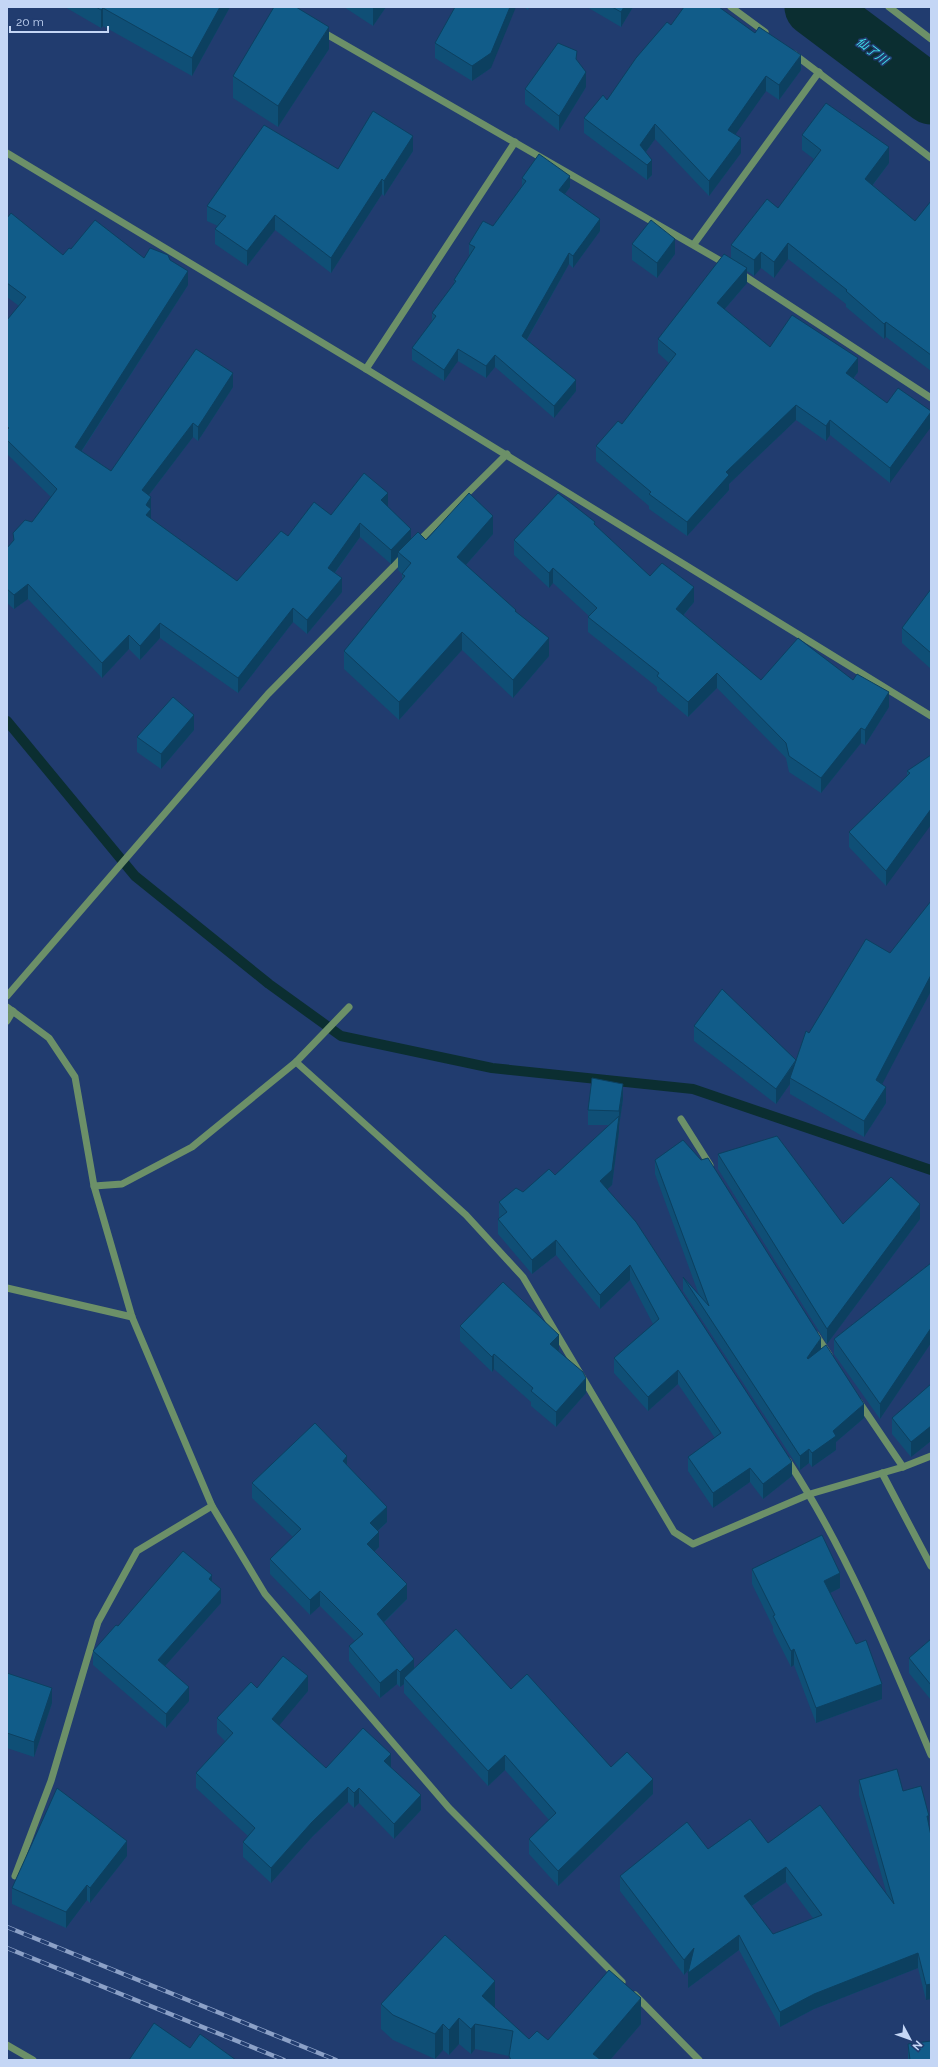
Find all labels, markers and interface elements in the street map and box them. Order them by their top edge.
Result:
scale bar [10,8,108,34]
text: 20 m [16,15,44,29]
water label: 仙了川 [853,35,892,69]
north arrow [890,2019,930,2059]
text: N [910,2038,925,2053]

